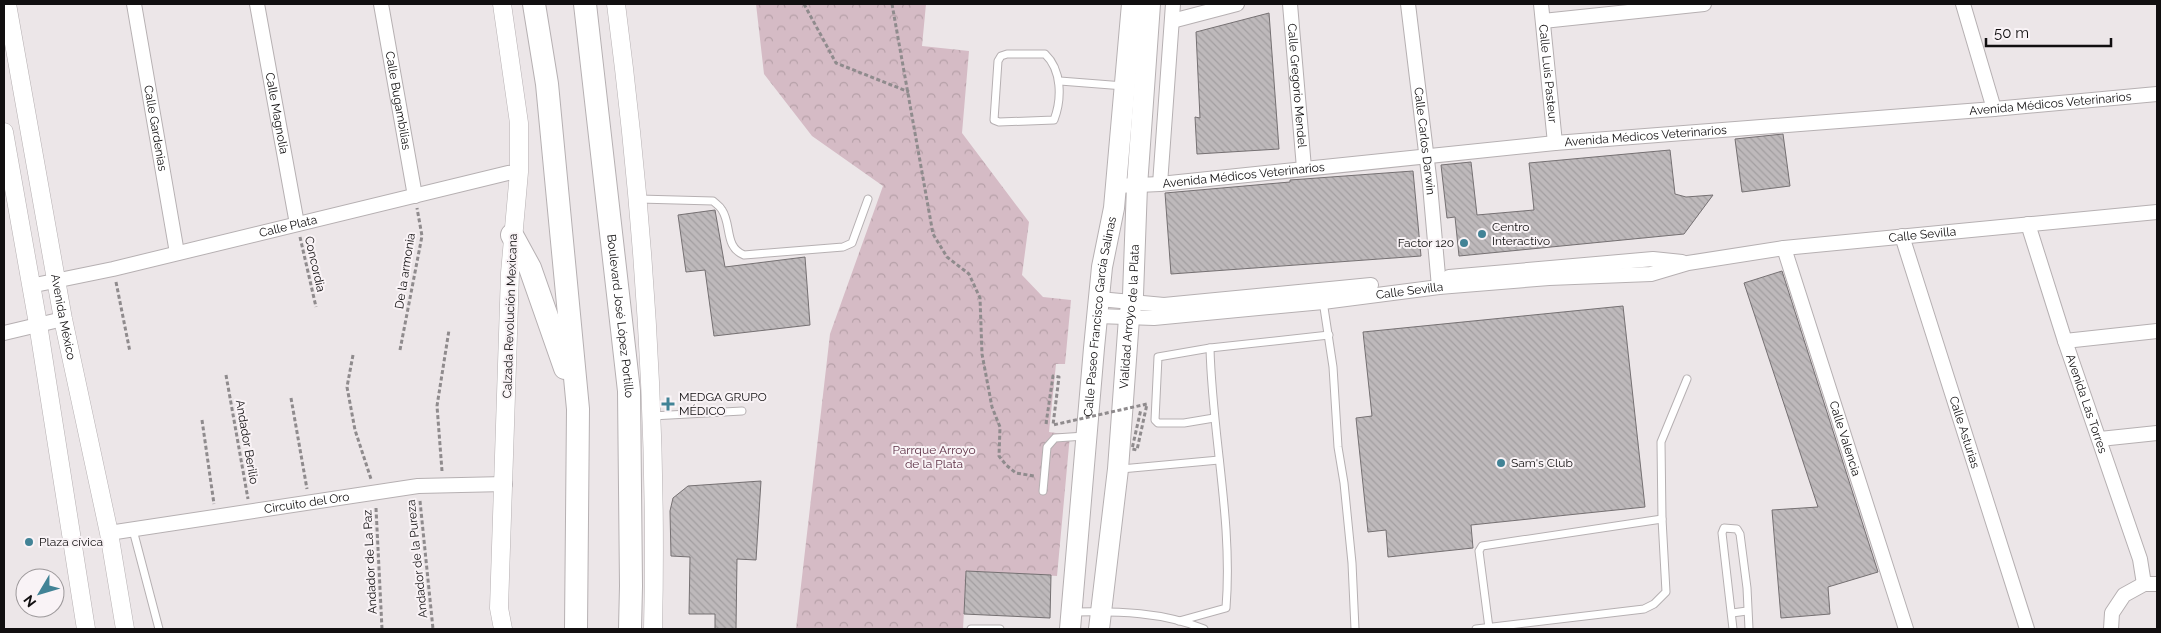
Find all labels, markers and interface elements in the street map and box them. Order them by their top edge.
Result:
scale bar [1986,15,2111,47]
street label: Calle Gregorio Mendel [1285,23,1309,149]
street label: Calle Luis Pasteur [1536,24,1560,124]
text: 50 m [1994,24,2029,42]
street label: Calle Bugambilias [382,50,414,151]
street label: Calle Magnolia [263,71,291,155]
street label: Calle Gardenias [141,84,170,172]
street label: Calle Carlos Darwin [1411,86,1438,195]
street label: Avenida Médicos Veterinarios [1969,89,2132,118]
street label: Avenida Médicos Veterinarios [1564,123,1727,149]
street label: Avenida Médicos Veterinarios [1162,160,1325,191]
street label: Calle Plata [258,213,319,240]
street label: Calle Paseo Francisco García Salinas [1081,215,1119,417]
place label: Centro Interactivo [1492,220,1550,248]
street label: Calle Sevilla [1888,224,1957,245]
marker: Centro Interactivo [1476,228,1488,240]
street label: De la armonia [392,232,418,310]
street label: Calzada Revolución Mexicana [500,233,520,399]
street label: Boulevard José López Portillo [604,233,636,398]
street label: Concordia [302,235,328,293]
place label: Factor 120 [1398,236,1454,250]
marker: Factor 120 [1458,237,1470,249]
street label: Vialidad Arroyo de la Plata [1117,244,1142,390]
street label: Avenida México [48,273,79,361]
street label: Calle Sevilla [1375,280,1444,302]
street label: Avenida Las Torres [2063,352,2110,455]
place label: MEDGA GRUPO MÉDICO [679,390,767,418]
street label: Calle Asturias [1946,394,1983,470]
marker: MEDGA GRUPO MÉDICO [661,397,675,411]
street label: Andador Berilio [233,399,261,485]
street label: Calle Valencia [1826,399,1864,478]
park label: Parrque Arroyo de la Plata [892,443,976,471]
place label: Sam's Club [1511,456,1573,470]
marker: Sam's Club [1495,457,1507,469]
street label: Circuito del Oro [263,490,350,516]
street label: Andador de la Pureza [404,499,430,619]
street label: Andador de La Paz [360,509,380,615]
place label: Plaza cívica [39,535,103,549]
marker: Plaza cívica [23,536,35,548]
north arrow [15,568,65,618]
text: N [20,592,39,610]

